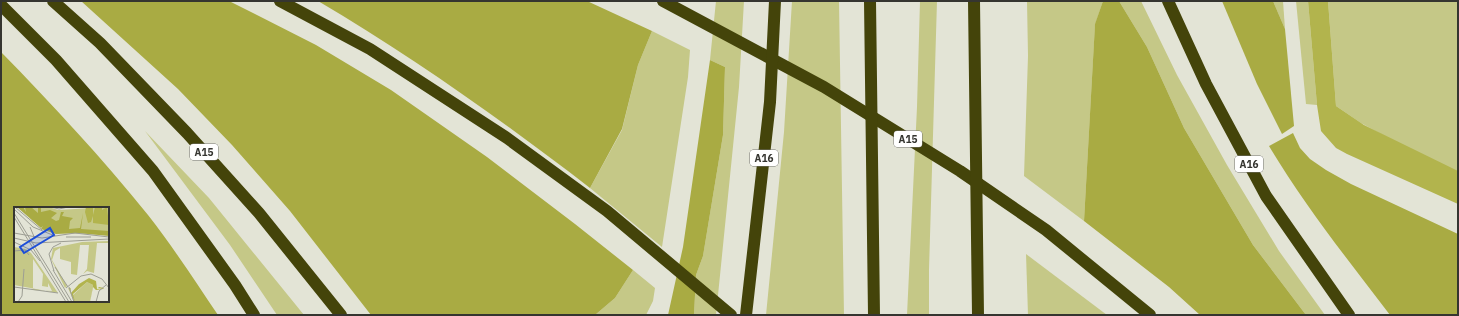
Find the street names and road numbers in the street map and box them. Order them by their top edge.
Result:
road number: A15 [894,131,922,147]
road number: A15 [190,144,218,160]
road number: A16 [750,150,778,166]
road number: A16 [1235,156,1263,172]

